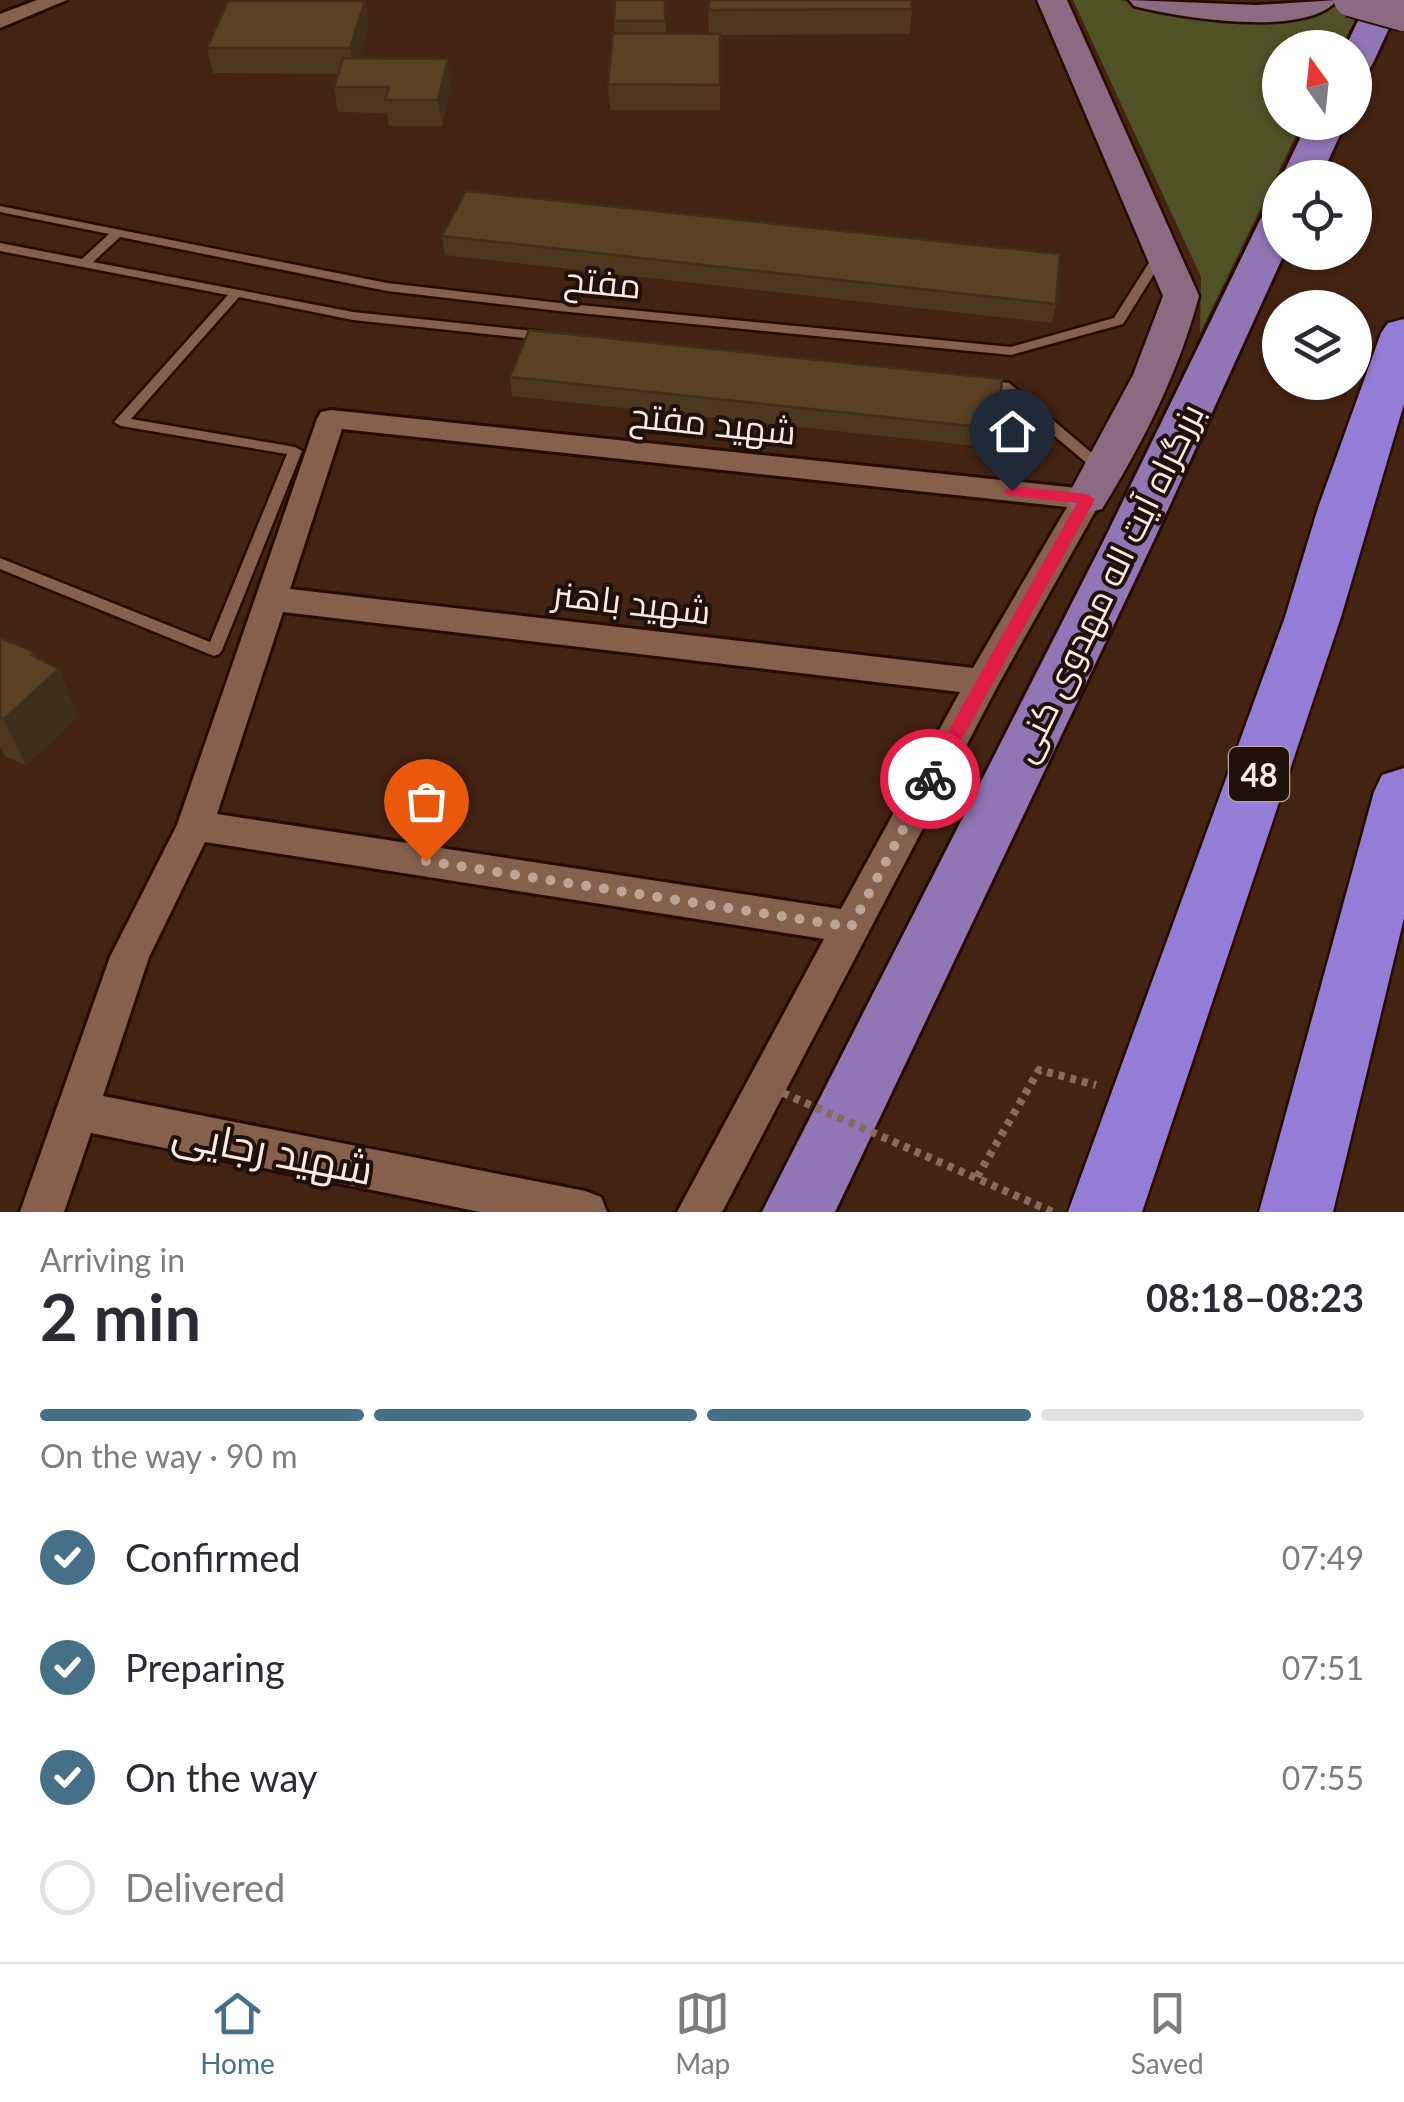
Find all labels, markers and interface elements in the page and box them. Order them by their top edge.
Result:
north arrow [1262,30,1372,140]
map controls [1262,30,1372,400]
button: locate [1262,160,1372,270]
street label: مفتح [562,256,644,310]
button: layers [1262,290,1372,400]
pin [970,389,1055,492]
street label: شهید مفتح [627,392,798,456]
street label: بزرگراه آیت اله مهدوی کنی [1001,396,1213,769]
icon: home [985,404,1040,459]
street label: شهید باهنر [549,570,713,633]
courier [880,729,980,829]
road number: 48 [1229,747,1289,801]
icon: bike [903,752,958,807]
pin [384,759,469,862]
icon: bag [399,774,454,829]
street label: شهید رجایی [168,1106,377,1195]
text: Arriving in [40,1240,185,1279]
text: 08:18–08:23 [1146,1274,1364,1320]
text: 2 min [40,1277,201,1355]
text: On the way · 90 m [40,1436,298,1475]
icon: check [40,1530,95,1585]
text: Confirmed [125,1534,301,1580]
text: 07:49 [1282,1538,1364,1577]
icon: check [40,1640,95,1695]
text: Preparing [125,1644,285,1690]
text: 07:51 [1282,1648,1364,1687]
icon: check [40,1750,95,1805]
text: On the way [125,1754,317,1800]
text: 07:55 [1282,1758,1364,1797]
text: Delivered [125,1864,285,1910]
tab: Home [200,1986,275,2080]
tab: Map [675,1986,730,2080]
tab: Saved [1131,1986,1204,2080]

